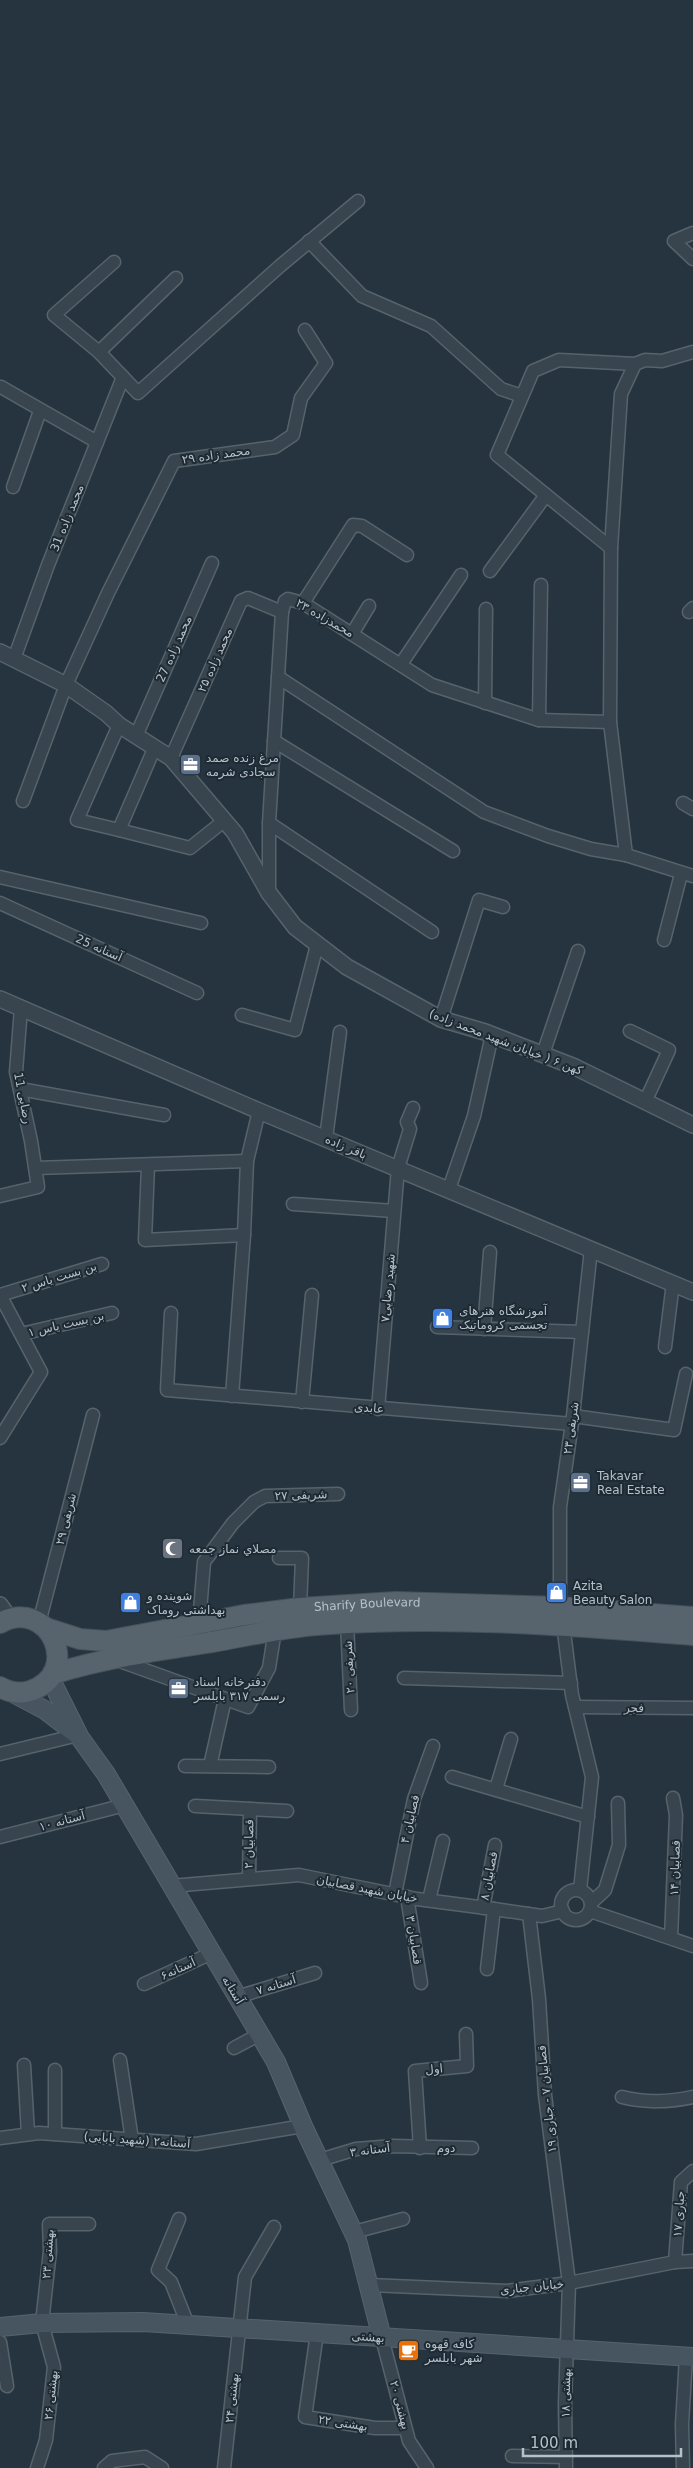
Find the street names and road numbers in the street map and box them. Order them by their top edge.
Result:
street label: محمد زاده ۲۹ [181,443,251,468]
street label: محمد زاده 31 [47,482,88,554]
street label: محمدزاده ۲۳ [293,596,357,641]
street label: محمد زاده 27 [153,614,196,685]
street label: محمد زاده ۲۵ [195,626,236,695]
street label: آستانه 25 [74,931,125,965]
street label: کهن ۶ ( خیابان شهید محمد زاده) [427,1006,585,1079]
street label: رضایی 11 [10,1071,35,1125]
street label: باقر زاده [323,1132,369,1163]
street label: شهید رضایی۷ [378,1253,399,1323]
street label: بن بست یاس ۲ [20,1259,99,1296]
street label: بن بست یاس ۱ [27,1308,106,1341]
street label: عابدی [354,1400,384,1416]
street label: شریفی ۲۳ [560,1401,583,1455]
street label: شریفی ۲۷ [274,1487,328,1504]
street label: شریفی ۲۹ [53,1492,80,1547]
street label: Sharify Boulevard [314,1595,421,1614]
street label: شریفی ۲۰ [341,1640,358,1694]
street label: فجر [623,1701,644,1716]
street label: قصابیان ۴ [398,1793,422,1845]
street label: آستانه ۱۰ [37,1807,87,1834]
street label: قصابیان ۲ [242,1819,256,1869]
street label: قصابیان ۱۴ [667,1840,683,1896]
street label: قصابیان ۸ [477,1850,501,1902]
street label: خیابان شهید قصابیان [315,1872,419,1906]
street label: قصابیان ۳ [403,1914,425,1966]
street label: آستانه۶ [158,1954,198,1983]
street label: آستانه ۷ [254,1971,298,1998]
street label: آستانه [219,1973,248,2007]
street label: قصابيان ۷ - جباری ۱۹ [534,2044,561,2153]
street label: اول [424,2061,444,2078]
street label: آستانه۲ (شهید بابایی) [83,2128,191,2151]
street label: آستانه ۳ [349,2139,392,2159]
street label: دوم [437,2141,455,2156]
street label: جباری ۱۷ [670,2190,689,2238]
street label: بهشتی ۲۳ [39,2229,57,2279]
street label: خیابان جباری [499,2277,565,2298]
street label: بهشتی [351,2329,385,2345]
street label: بهشتی ۱۸ [559,2368,573,2418]
street label: بهشتی ۲۶ [41,2369,61,2421]
street label: بهشتی ۲۴ [222,2372,242,2424]
street label: بهشتی ۲۰ [387,2379,413,2431]
street label: بهشتی ۲۲ [317,2412,369,2434]

